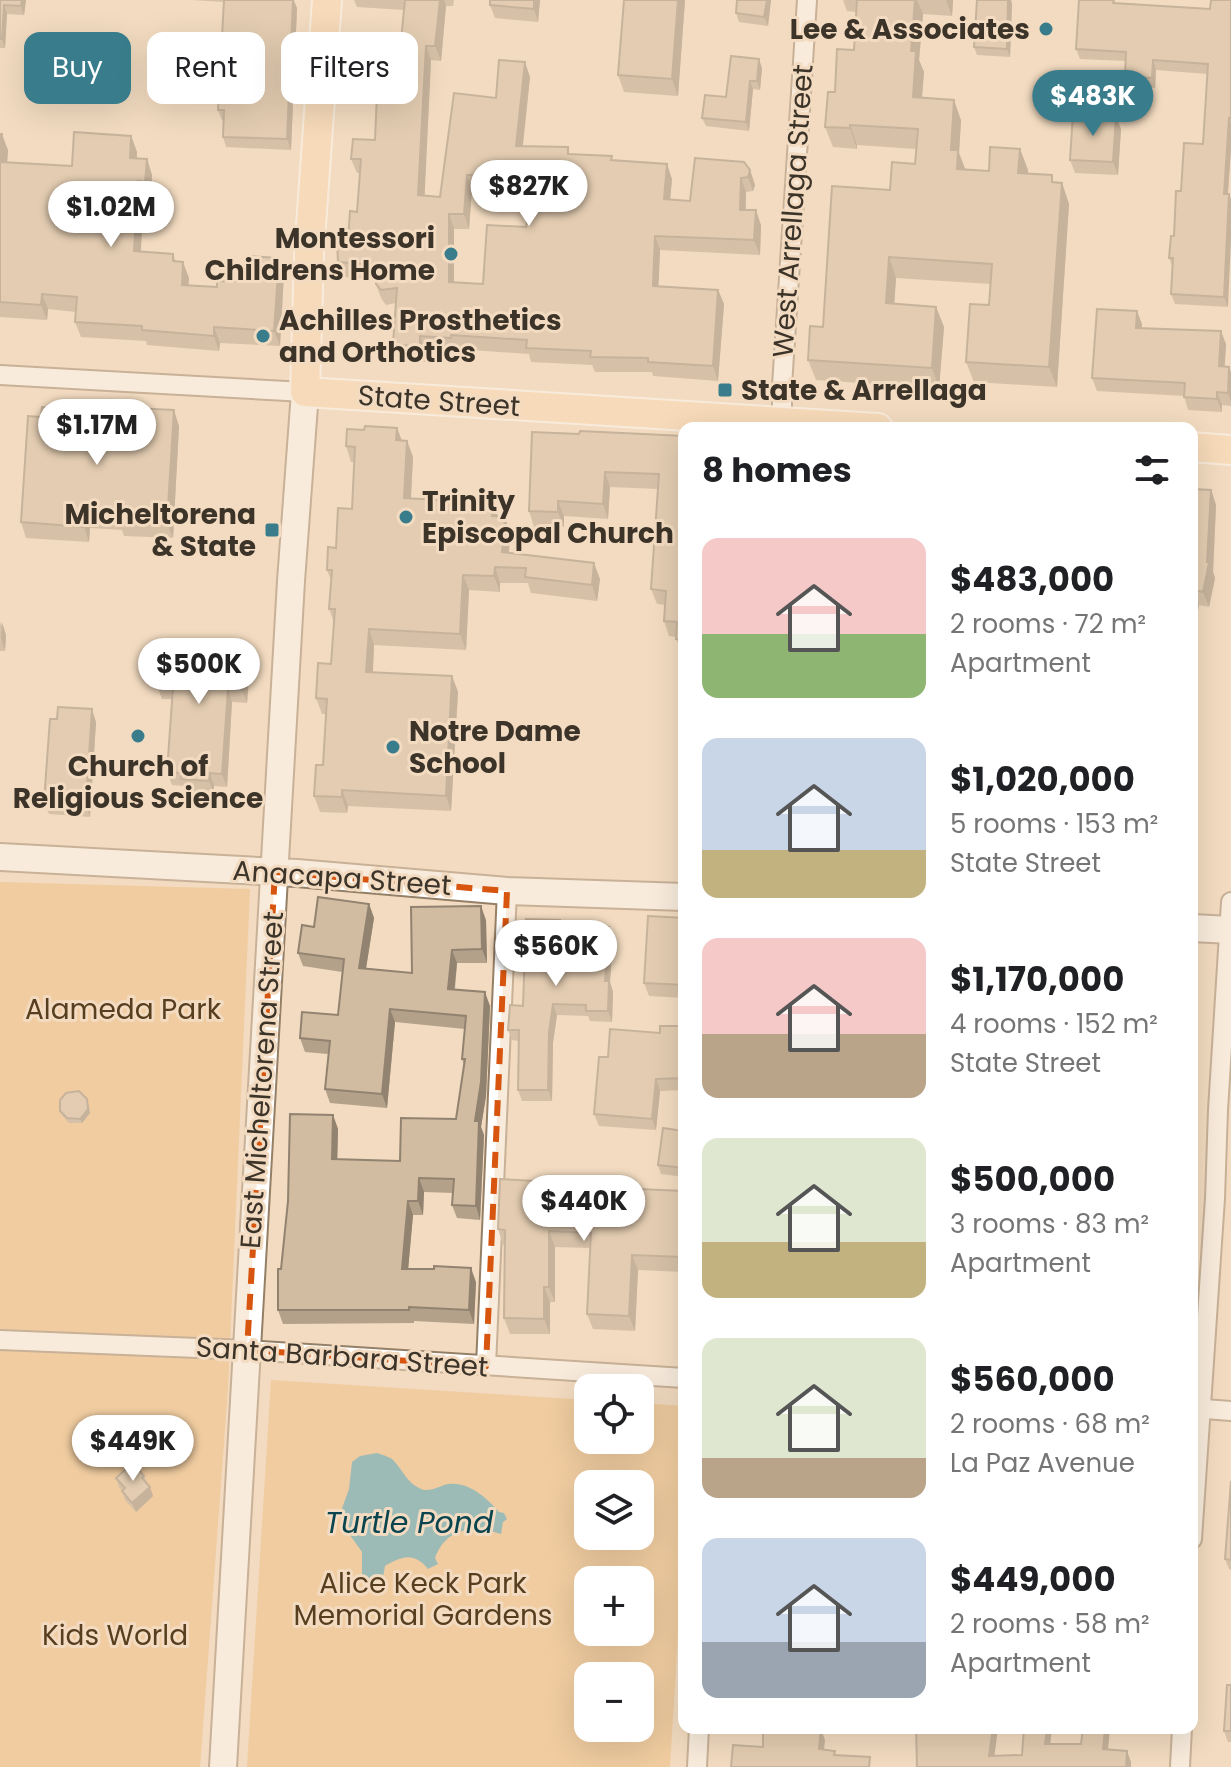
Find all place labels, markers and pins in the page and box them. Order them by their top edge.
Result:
place label: Lee & Associates [790,10,1030,49]
marker: Lee & Associates [1037,20,1055,38]
pin: $483K [1037,70,1149,138]
pin: $827K [473,160,585,228]
pin: $1.02M [46,181,176,249]
place label: Montessori Childrens Home [204,219,435,290]
marker: Montessori Childrens Home [442,245,460,263]
place label: Achilles Prosthetics and Orthotics [279,301,562,372]
marker: Achilles Prosthetics and Orthotics [254,327,272,345]
place label: State & Arrellaga [741,371,987,410]
marker: State & Arrellaga [716,381,734,399]
pin: $1.17M [32,399,162,467]
place label: Trinity Episcopal Church [422,482,674,553]
place label: Micheltorena & State [64,495,256,566]
marker: Trinity Episcopal Church [397,508,415,526]
marker: Micheltorena & State [263,521,281,539]
pin: $500K [143,638,255,706]
place label: Notre Dame School [409,712,581,783]
marker: Church of Religious Science [129,727,147,745]
marker: Notre Dame School [384,738,402,756]
place label: Church of Religious Science [13,747,263,818]
pin: $560K [500,920,612,988]
pin: $440K [528,1175,640,1243]
pin: $449K [77,1415,189,1483]

